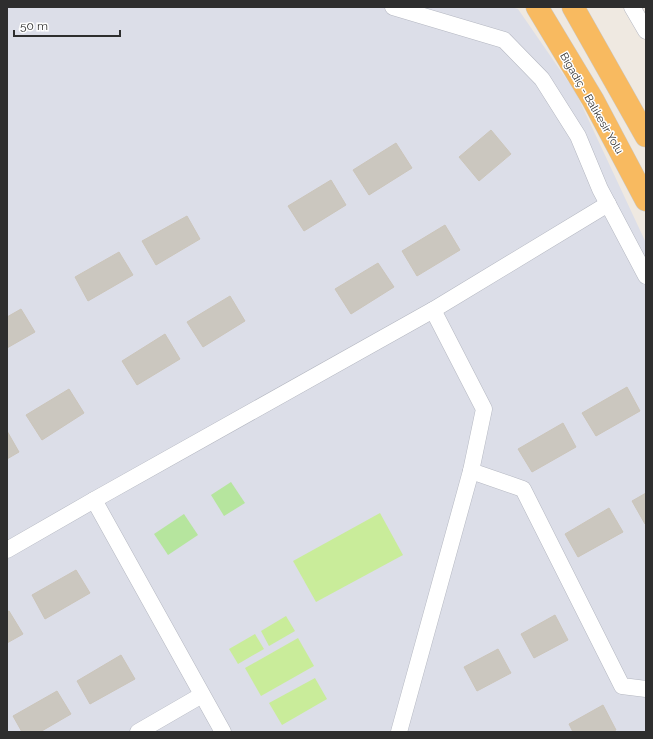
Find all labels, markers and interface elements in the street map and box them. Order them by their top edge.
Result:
scale bar [14,12,120,38]
text: 50 m [20,19,48,33]
street label: Bigadiç - Balıkesir Yolu [557,50,626,156]

